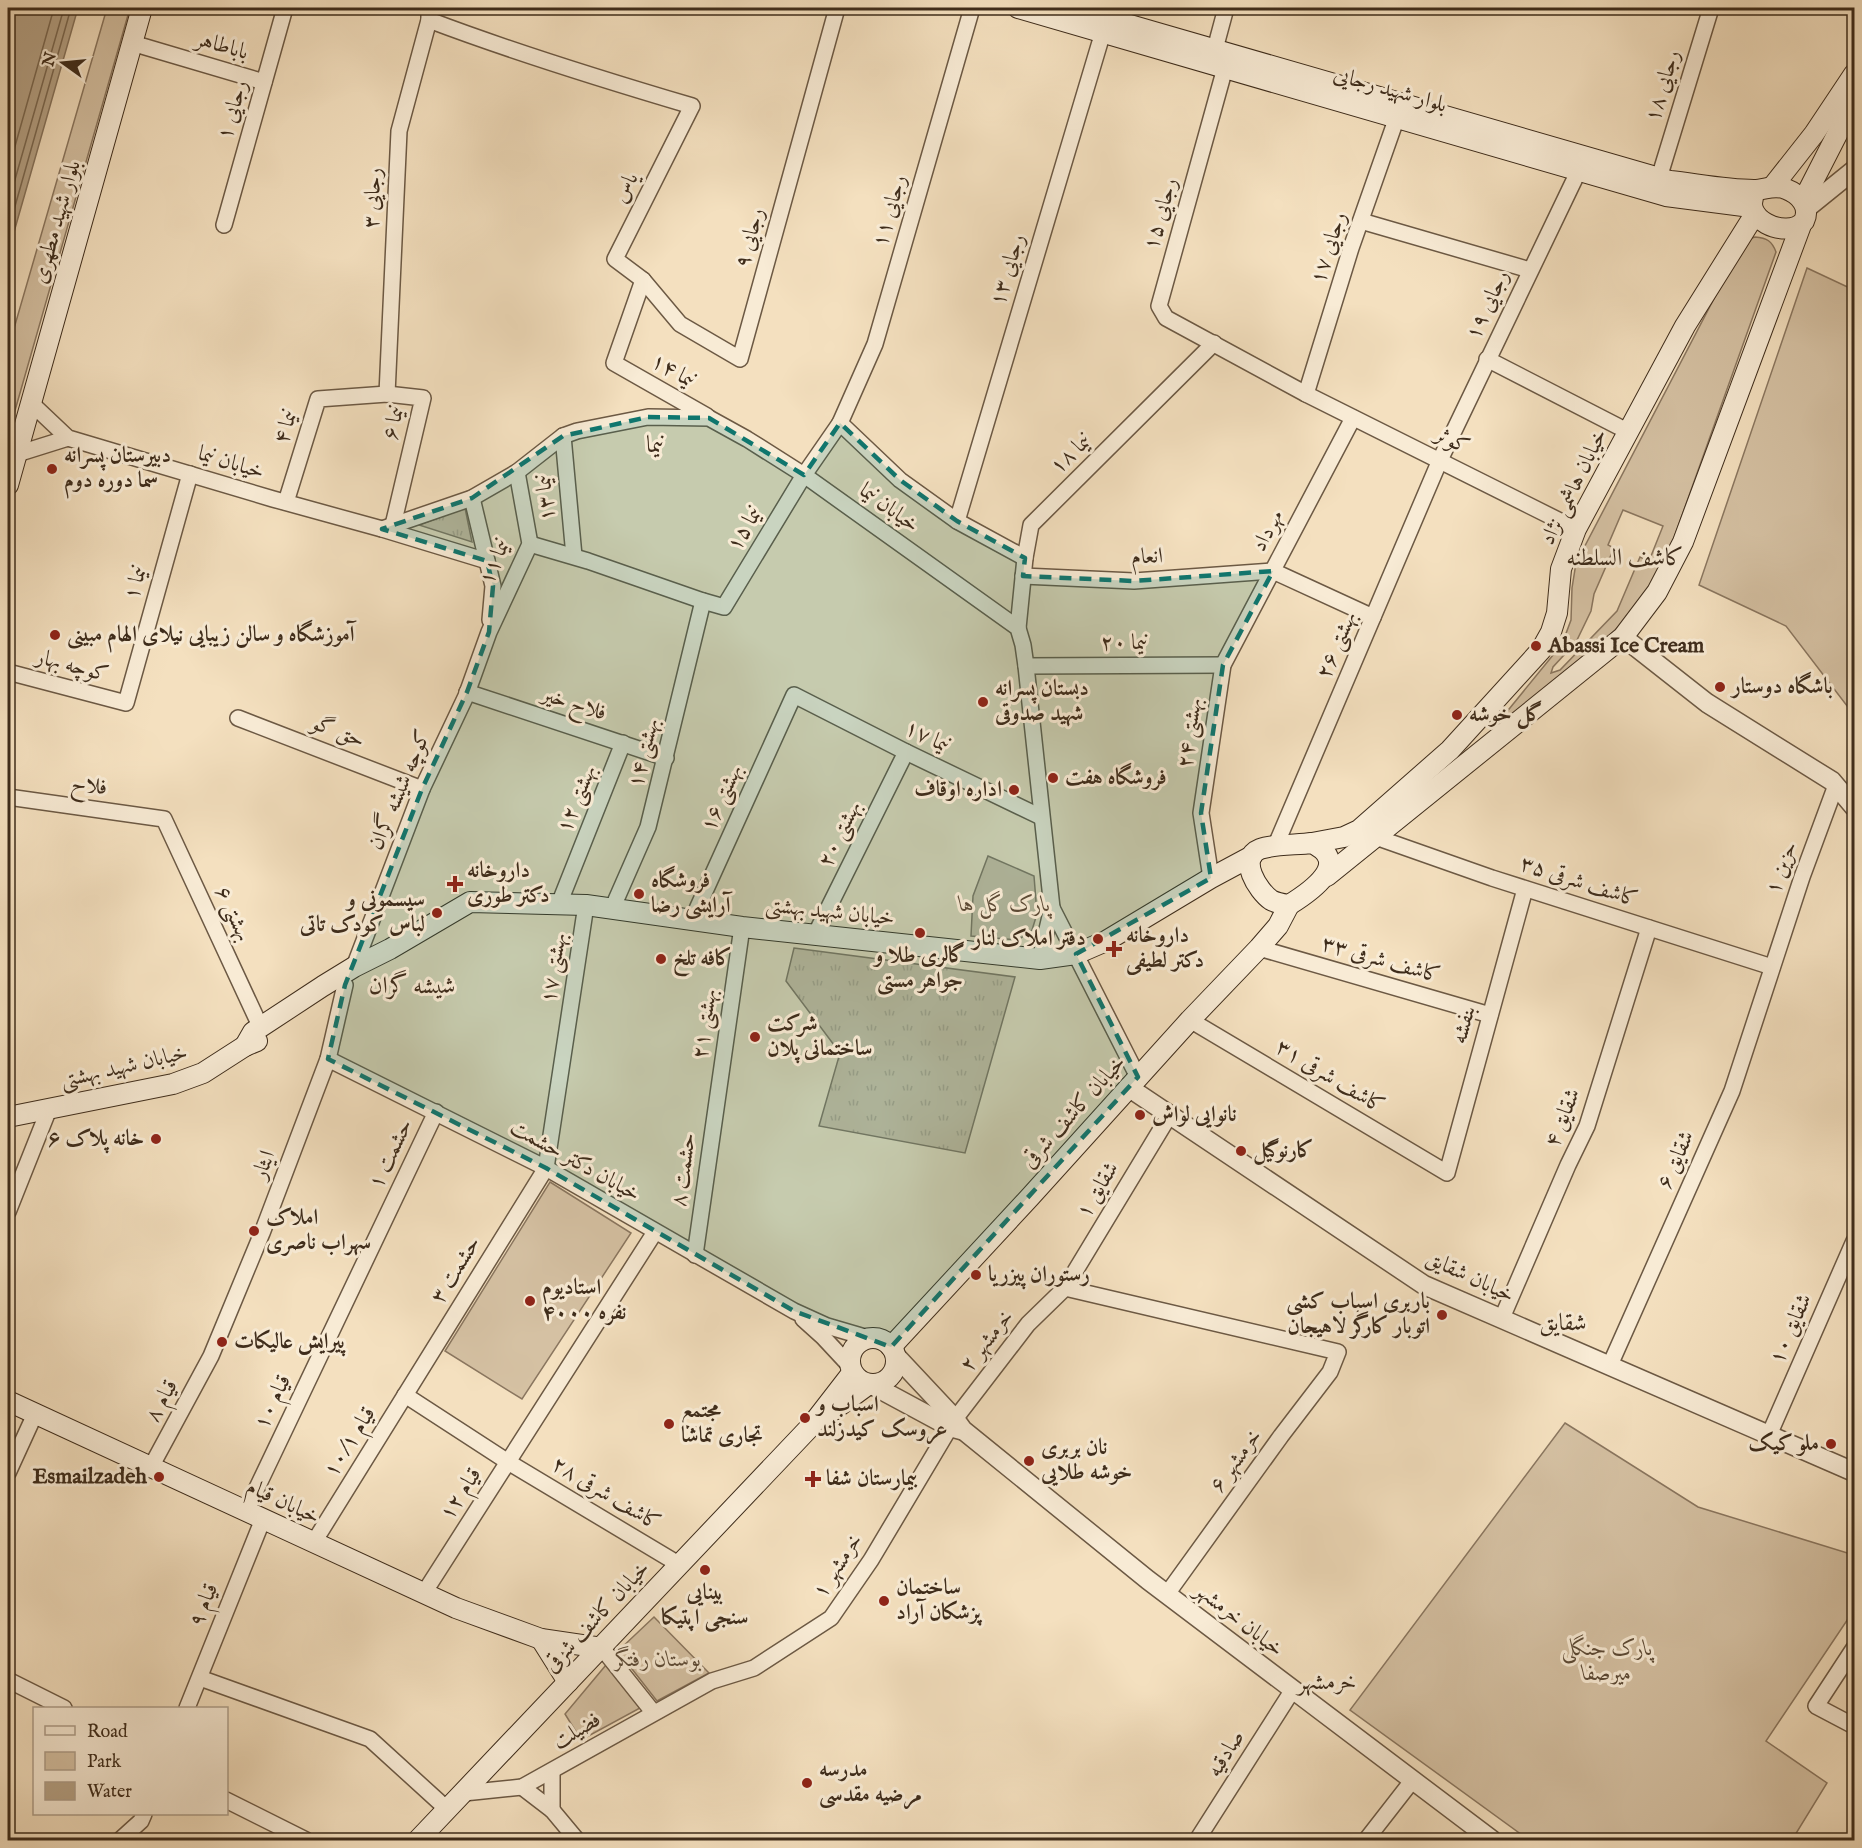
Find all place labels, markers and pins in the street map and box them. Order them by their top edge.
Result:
place label: دبیرستان پسرانه سما دوره دوم [64,442,171,499]
marker: دبیرستان پسرانه سما دوره دوم [45,462,59,476]
place label: آموزشگاه و سالن زیبایی نیلای الهام مبینی [67,619,357,653]
marker: آموزشگاه و سالن زیبایی نیلای الهام مبینی [48,628,62,642]
place label: Abassi Ice Cream [1547,632,1704,660]
marker: Abassi Ice Cream [1529,639,1543,653]
place label: باشگاه دوستار [1729,671,1833,701]
place label: دبستان پسرانه شهید صدوقی [994,675,1089,728]
marker: باشگاه دوستار [1713,680,1727,694]
marker: دبستان پسرانه شهید صدوقی [976,695,990,709]
place label: گل خوشه [1469,700,1543,729]
marker: گل خوشه [1450,708,1464,722]
place label: فروشگاه هفت [1065,762,1167,792]
marker: فروشگاه هفت [1046,771,1060,785]
place label: اداره اوقاف [914,776,1002,804]
marker: اداره اوقاف [1007,783,1021,797]
place label: داروخانه دکتر طوری [467,857,550,910]
place label: فروشگاه آرایشی رضا [651,865,733,920]
marker: داروخانه دکتر طوری [448,877,462,891]
place label: سیسمونی و لباس کودک تاتی [299,886,425,939]
marker: فروشگاه آرایشی رضا [632,887,646,901]
marker: سیسمونی و لباس کودک تاتی [430,906,444,920]
place label: داروخانه دکتر لطیفی [1125,922,1204,976]
place label: دفتر املاک لنار [970,925,1086,953]
marker: گالری طلا و جواهر مستی [913,926,927,940]
marker: دفتر املاک لنار [1091,932,1105,946]
place label: گالری طلا و جواهر مستی [872,941,966,995]
marker: داروخانه دکتر لطیفی [1107,942,1121,956]
place label: کافه تلخ [673,945,732,977]
marker: کافه تلخ [654,952,668,966]
place label: شرکت ساختمانی پلان [767,1010,872,1064]
marker: شرکت ساختمانی پلان [748,1030,762,1044]
place label: نانوایی لواش [1152,1101,1237,1129]
marker: نانوایی لواش [1133,1108,1147,1122]
place label: خانه پلاک ۶ [47,1125,144,1154]
marker: خانه پلاک ۶ [149,1132,163,1146]
place label: کارنوگیل [1253,1137,1314,1165]
marker: کارنوگیل [1234,1144,1248,1158]
place label: املاک سهراب ناصری [266,1204,371,1257]
marker: املاک سهراب ناصری [247,1224,261,1238]
place label: رستوران پیزریا [988,1261,1090,1290]
marker: رستوران پیزریا [969,1268,983,1282]
place label: استادیوم ۴۰۰۰ نفره [542,1274,626,1327]
place label: باربری اسباب کشی اتوبار کارگر لاهیجان [1286,1288,1430,1341]
marker: استادیوم ۴۰۰۰ نفره [523,1294,537,1308]
marker: باربری اسباب کشی اتوبار کارگر لاهیجان [1435,1308,1449,1322]
place label: پیرایش عالیکات [234,1328,347,1357]
marker: پیرایش عالیکات [215,1335,229,1349]
place label: اسباب و عروسک کیدزلند [815,1391,948,1445]
place label: مجتمع تجاری تماشا [681,1397,763,1450]
marker: اسباب و عروسک کیدزلند [798,1411,812,1425]
marker: مجتمع تجاری تماشا [662,1417,676,1431]
place label: ملو کیک [1748,1430,1819,1458]
place label: نان بربری خوشه طلایی [1040,1434,1132,1487]
marker: ملو کیک [1824,1437,1838,1451]
marker: نان بربری خوشه طلایی [1022,1454,1036,1468]
place label: Esmailzadeh [32,1463,147,1491]
place label: بیمارستان شفا [826,1465,918,1493]
marker: Esmailzadeh [152,1470,166,1484]
marker: بیمارستان شفا [804,1470,822,1488]
marker: بینایی سنجی اپتیکا [698,1563,712,1577]
place label: ساختمان پزشکان آراد [896,1574,982,1627]
place label: بینایی سنجی اپتیکا [661,1579,749,1632]
marker: ساختمان پزشکان آراد [877,1594,891,1608]
place label: مدرسه مرضیه مقدسی [819,1756,922,1810]
marker: مدرسه مرضیه مقدسی [800,1776,814,1790]

